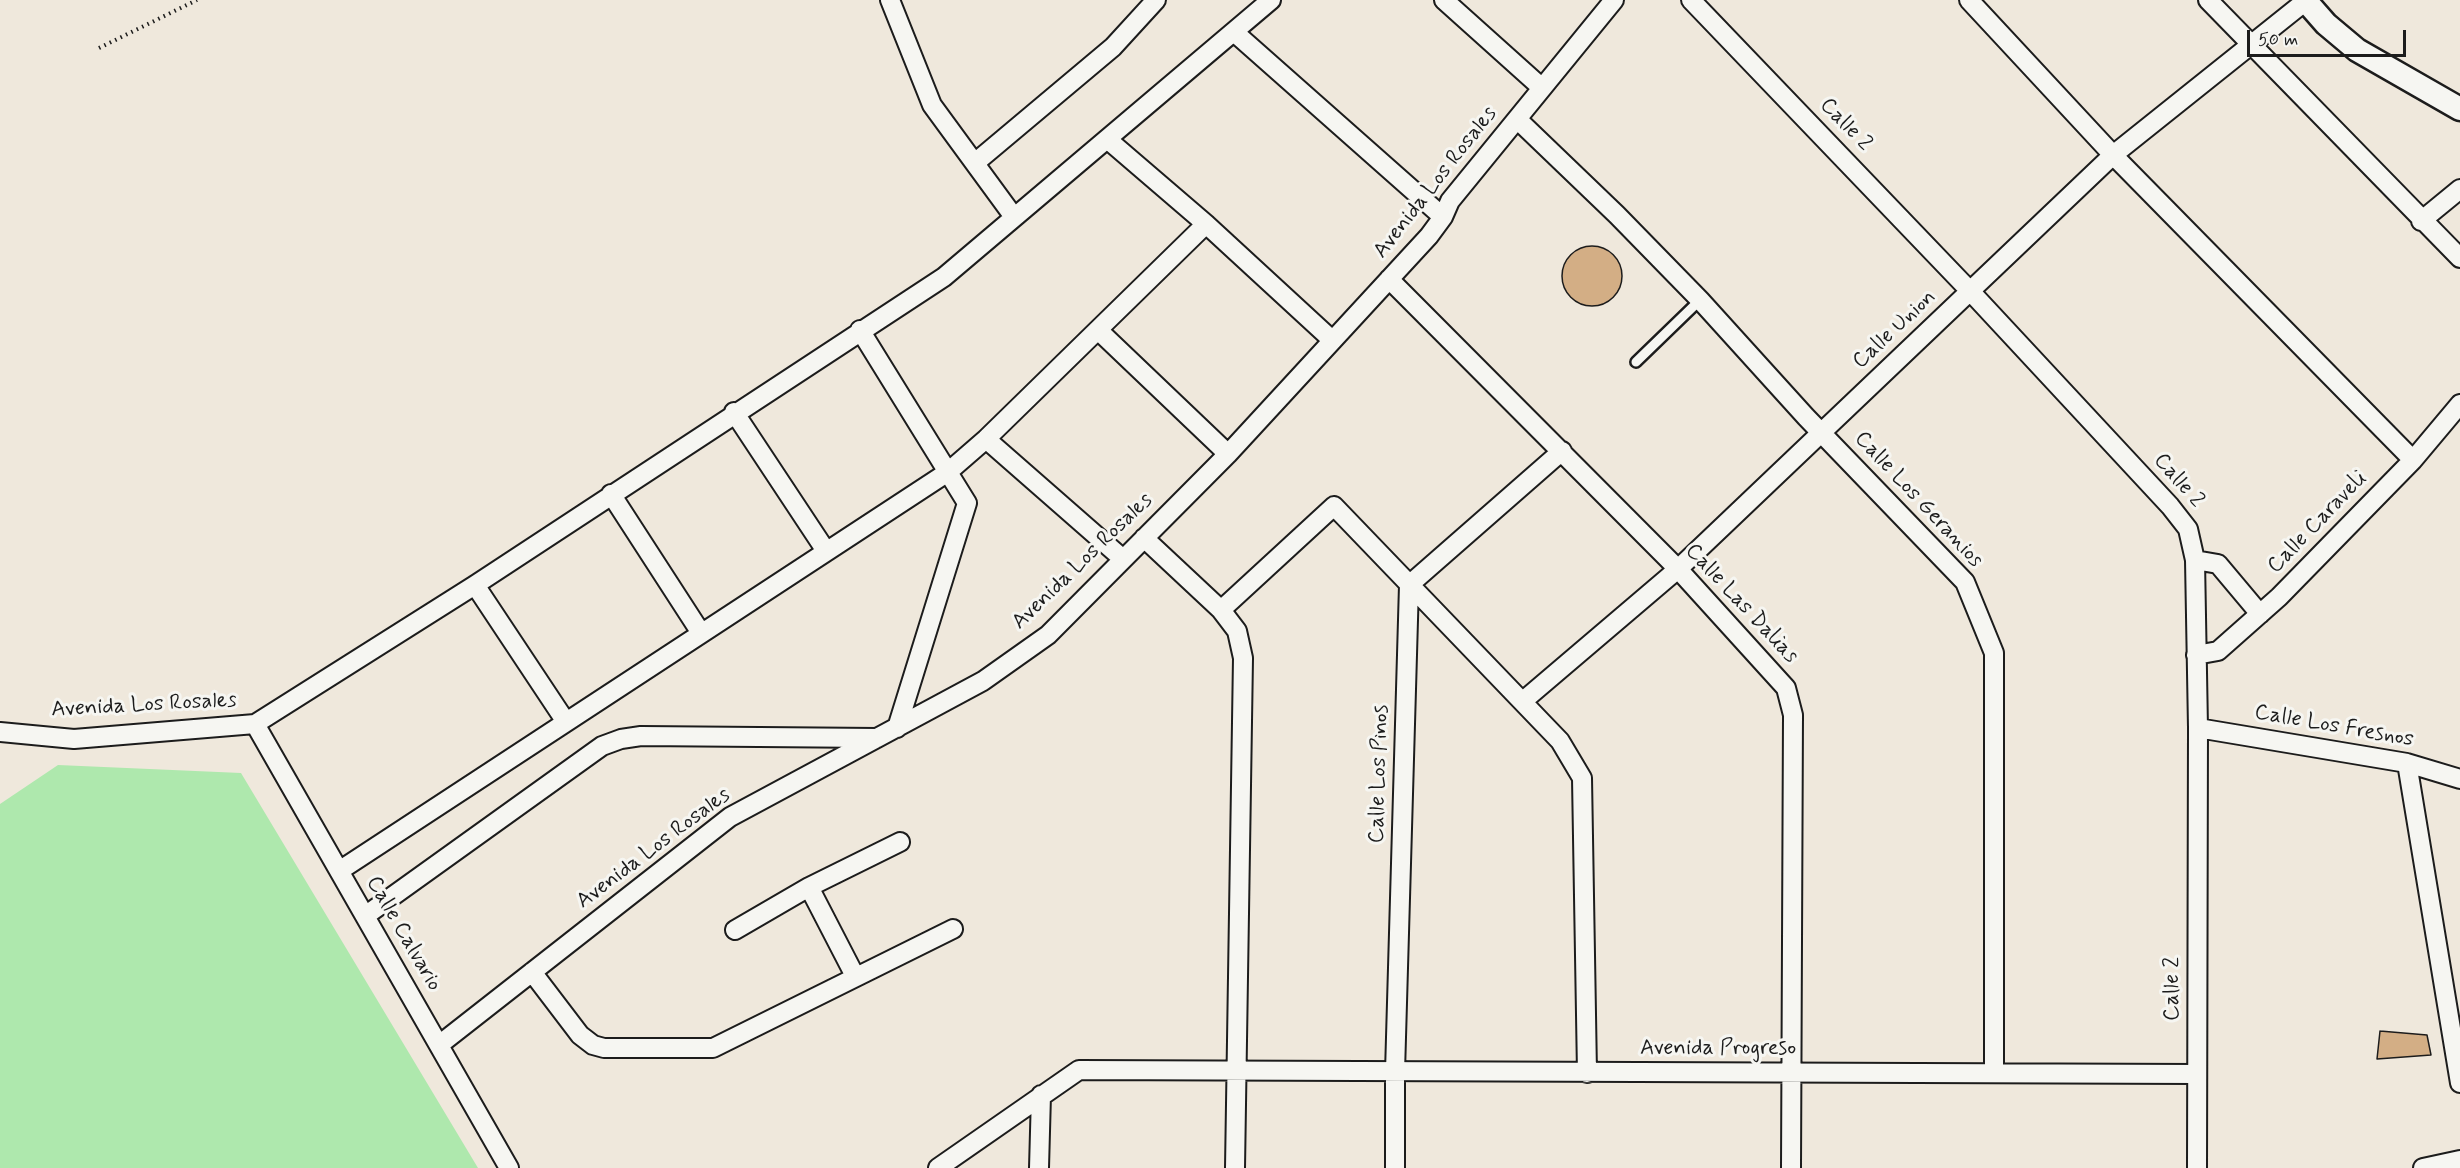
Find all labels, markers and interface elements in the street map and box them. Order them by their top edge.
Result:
scale bar [2250,18,2409,56]
text: 50 m [2258,28,2298,52]
street label: Calle 2 [1813,93,1877,157]
street label: Avenida Los Rosales [1368,102,1504,264]
street label: Calle Union [1848,285,1942,375]
street label: Calle Los Geranios [1848,426,1988,574]
street label: Calle 2 [2147,448,2209,514]
street label: Calle Caraveli [2263,466,2373,580]
street label: Avenida Los Rosales [1007,488,1159,636]
street label: Calle Las Dalias [1679,539,1803,669]
street label: Avenida Los Rosales [51,688,237,724]
street label: Calle Los Fresnos [2252,700,2416,754]
street label: Calle Los Pinos [1364,704,1396,844]
street label: Avenida Los Rosales [572,783,736,915]
street label: Calle Calvario [359,872,447,996]
street label: Calle 2 [2160,957,2186,1021]
street label: Avenida Progreso [1640,1036,1796,1062]

